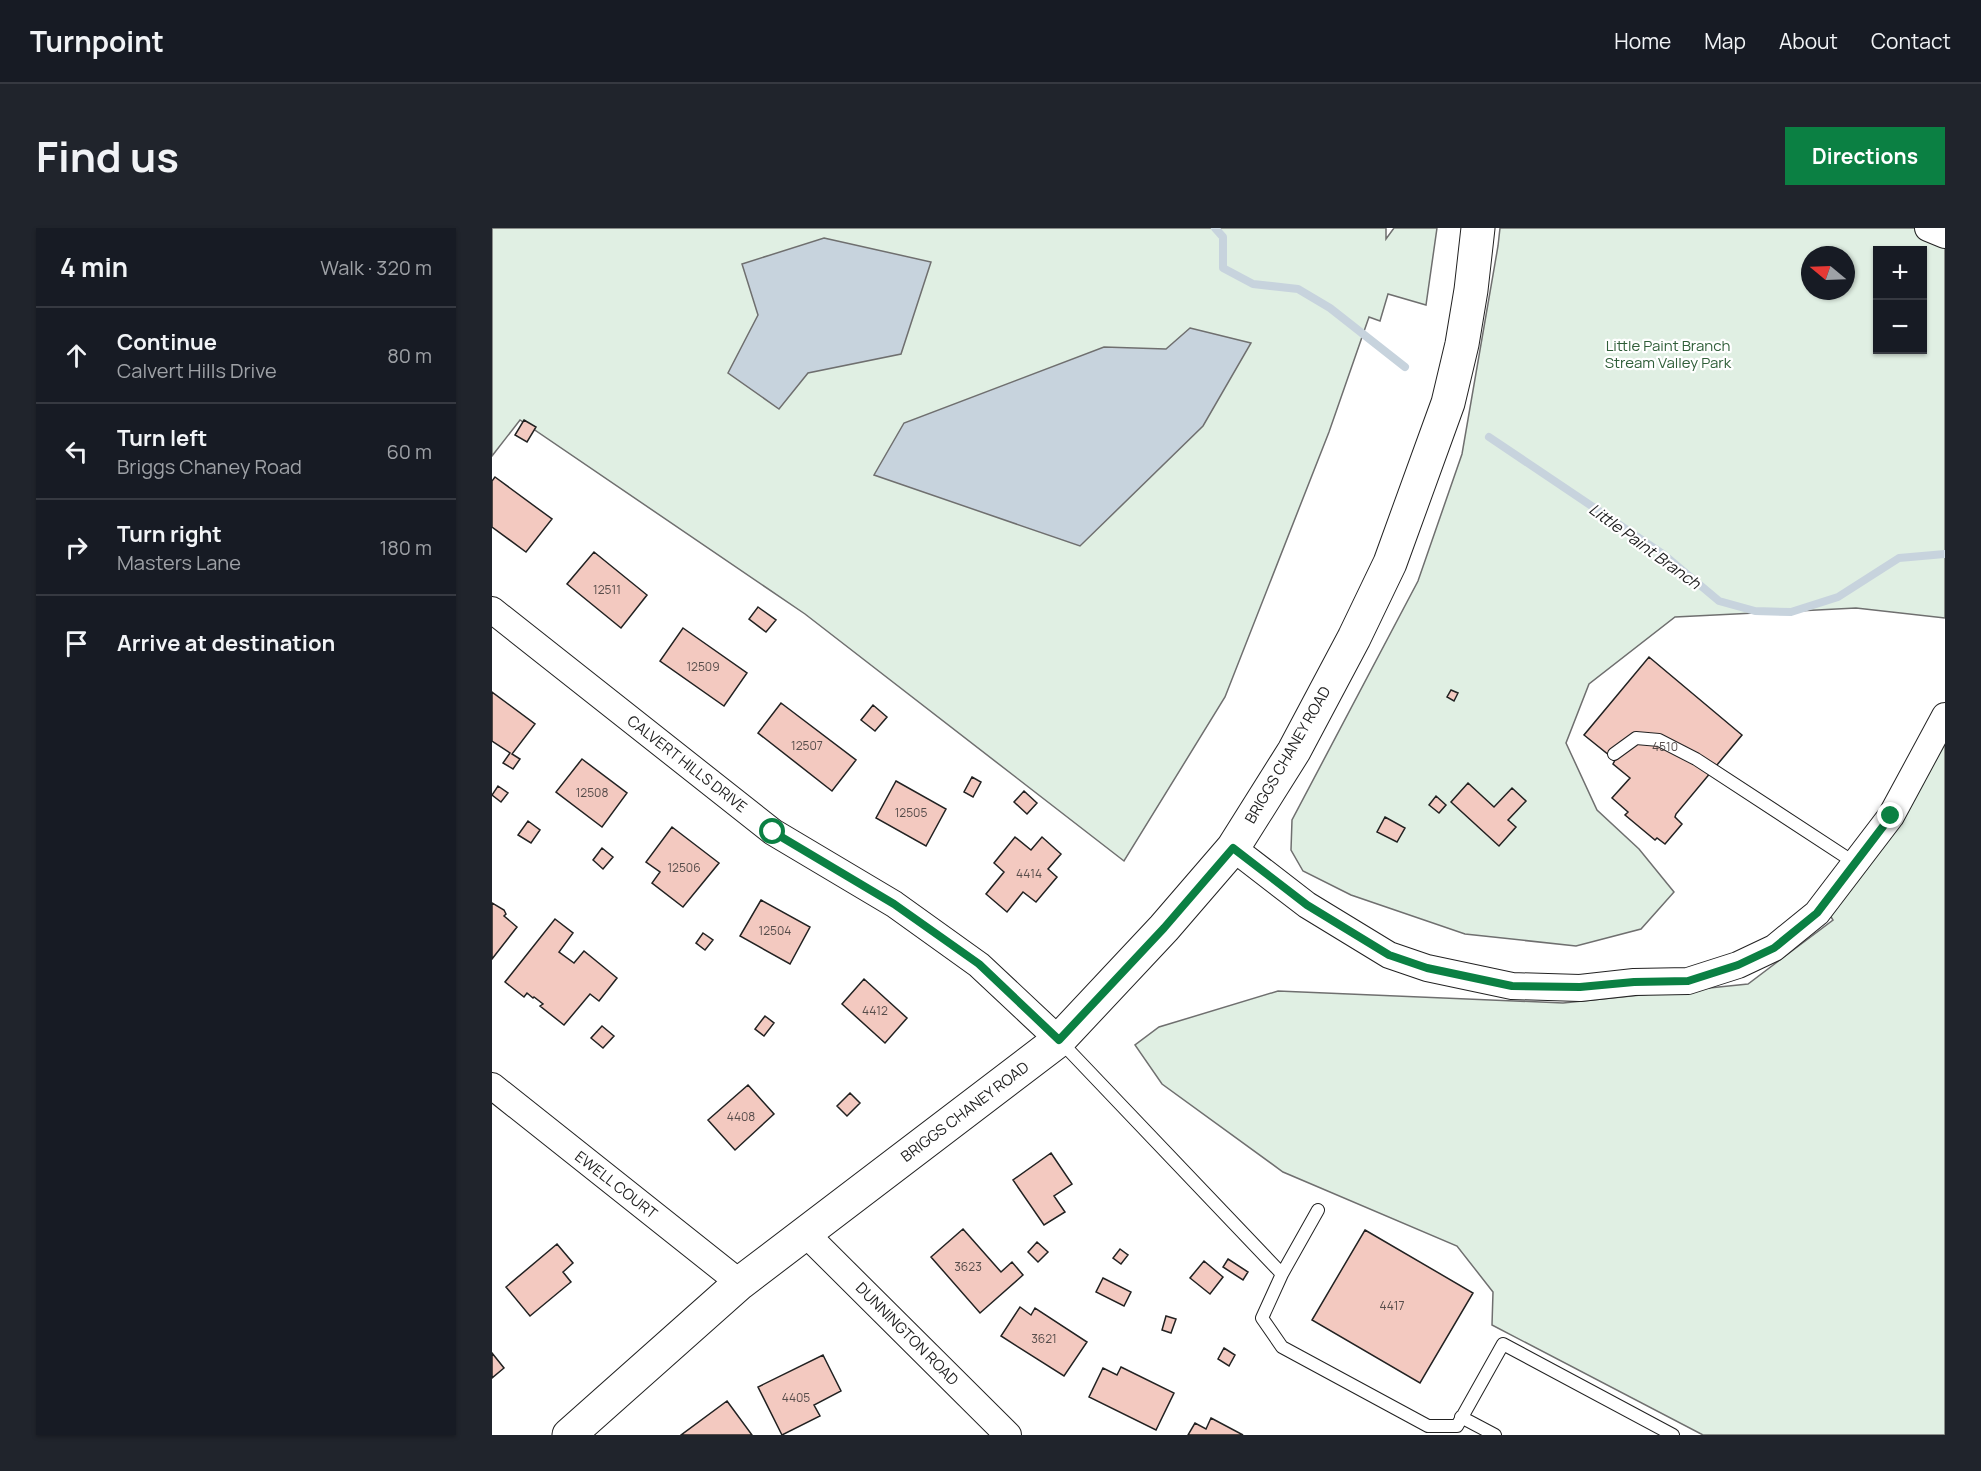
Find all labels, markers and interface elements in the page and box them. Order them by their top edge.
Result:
text: Turnpoint [30,22,164,60]
text: Home [1614,27,1671,55]
text: Map [1704,27,1746,55]
text: About [1779,27,1838,55]
text: Contact [1871,27,1951,55]
text: Find us [36,127,179,185]
button: Directions [1785,127,1945,185]
north arrow [1801,246,1855,300]
map controls [1873,246,1927,354]
button: + [1873,246,1927,300]
text: 4 min [60,249,128,285]
text: Walk · 320 m [320,254,432,281]
button: − [1873,300,1927,354]
text: Continue [117,327,217,357]
park label: Little Paint Branch Stream Valley Park [1605,335,1732,373]
icon: ahead [60,339,93,372]
text: 80 m [387,342,432,369]
text: Calvert Hills Drive [117,357,277,384]
text: Turn left [117,423,207,453]
icon: left [60,435,93,468]
text: 60 m [386,438,432,465]
text: Briggs Chaney Road [117,453,302,480]
water label: Little Paint Branch [1585,498,1706,594]
text: Turn right [117,519,222,549]
icon: right [60,531,93,564]
text: 180 m [379,534,432,561]
text: Masters Lane [117,549,241,576]
house number: 12511 [593,581,621,598]
icon: arrive [60,627,93,660]
text: Arrive at destination [117,628,335,658]
house number: 12509 [686,658,720,675]
street label: BRIGGS CHANEY ROAD [1240,682,1335,827]
street label: CALVERT HILLS DRIVE [623,710,752,817]
house number: 12507 [791,737,823,754]
house number: 4510 [1652,738,1678,755]
house number: 12508 [576,784,608,801]
route end [1877,802,1903,828]
house number: 12505 [895,804,927,821]
route start [759,818,785,844]
house number: 12506 [667,859,701,876]
house number: 4414 [1016,865,1042,882]
house number: 12504 [759,922,791,939]
house number: 4412 [862,1002,888,1019]
street label: BRIGGS CHANEY ROAD [896,1057,1033,1167]
house number: 4408 [727,1108,755,1125]
street label: EWELL COURT [571,1146,662,1223]
house number: 3623 [954,1258,982,1275]
street label: DUNNINGTON ROAD [851,1277,964,1390]
house number: 4417 [1380,1297,1404,1314]
house number: 3621 [1031,1330,1057,1347]
house number: 4405 [782,1389,810,1406]

